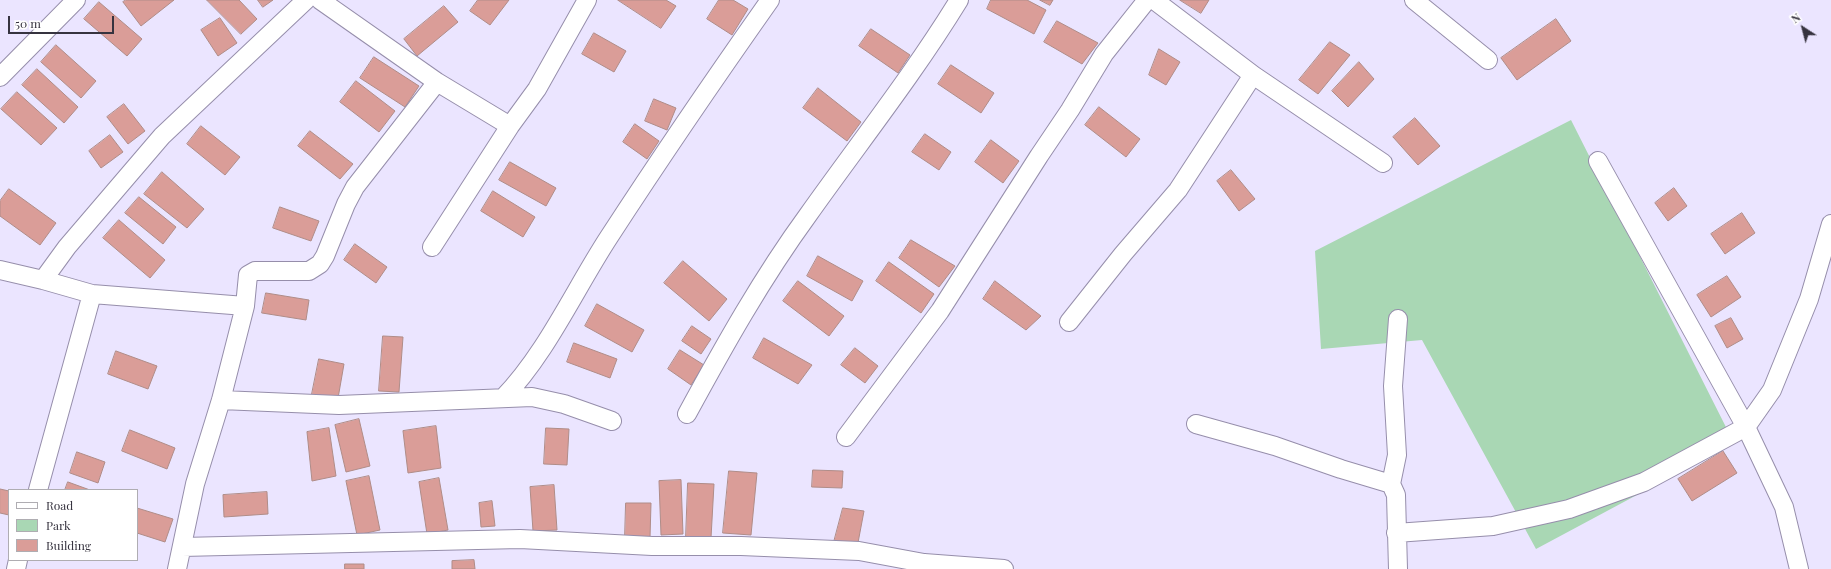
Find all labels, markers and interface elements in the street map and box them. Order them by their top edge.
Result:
scale bar [10,8,116,34]
north arrow [1783,8,1823,48]
text: N [1788,9,1803,26]
text: 50 m [15,15,41,31]
legend [8,489,138,561]
text: Road [46,497,73,513]
text: Park [46,517,71,533]
text: Building [46,537,91,553]

